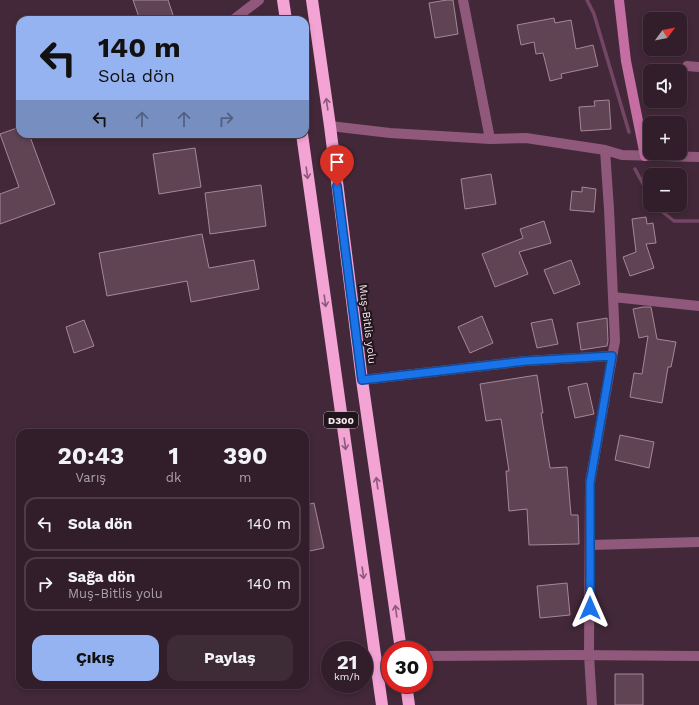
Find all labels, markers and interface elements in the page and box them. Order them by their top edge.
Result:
north arrow [643,12,687,56]
map controls [643,12,687,212]
text: 140 m [98,31,181,64]
icon: left [32,32,84,84]
button: sound [643,64,687,108]
text: Sola dön [98,65,175,86]
one-way arrow [323,98,331,111]
icon: left [89,108,111,130]
icon: ahead [131,108,153,130]
icon: ahead [173,108,195,130]
icon: right [215,108,237,130]
button: + [643,116,687,160]
pin [320,145,354,186]
icon: arrive [326,151,348,173]
one-way arrow [303,166,311,179]
button: − [643,168,687,212]
street label: Muş-Bitlis yolu [356,283,379,365]
one-way arrow [321,294,329,307]
road number: D300 [324,412,358,428]
one-way arrow [341,437,349,450]
text: 20:43 [58,442,124,470]
text: 1 [168,442,179,470]
text: 390 [223,442,267,470]
text: Varış [76,470,106,485]
text: dk [166,470,181,485]
text: m [239,470,251,485]
one-way arrow [373,477,381,490]
icon: left [34,513,56,535]
text: Sola dön [68,515,132,533]
text: 140 m [247,515,291,533]
one-way arrow [359,566,367,579]
text: Sağa dön [68,568,135,586]
icon: right [34,573,56,595]
text: 140 m [247,575,291,593]
text: Muş-Bitlis yolu [68,586,163,601]
position arrow [569,587,611,629]
one-way arrow [392,605,400,618]
button: Çıkış [32,635,159,681]
button: Paylaş [167,635,293,681]
speed limit sign: 30 [381,641,433,693]
text: 21 [337,650,357,674]
text: km/h [334,671,360,682]

